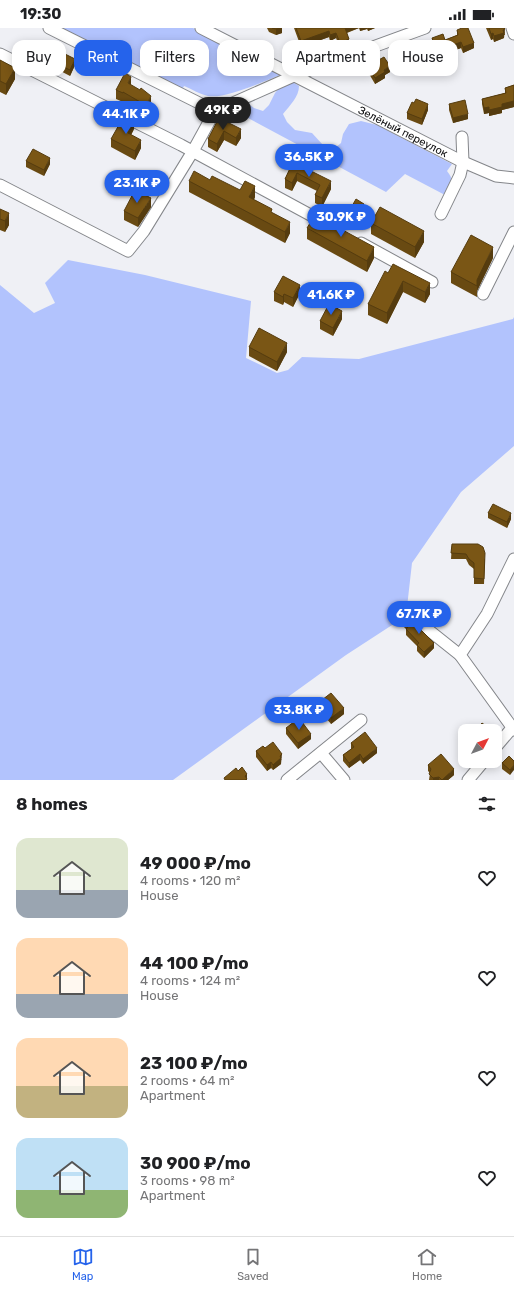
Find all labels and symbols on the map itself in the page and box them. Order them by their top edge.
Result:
pin: 49K ₽ [195,97,251,131]
pin: 44.1K ₽ [89,101,163,135]
street label: Зелёный переулок [356,104,450,160]
pin: 36.5K ₽ [272,144,346,178]
pin: 23.1K ₽ [100,170,174,204]
pin: 30.9K ₽ [304,204,378,238]
pin: 41.6K ₽ [294,282,368,316]
pin: 67.7K ₽ [382,601,456,635]
pin: 33.8K ₽ [262,697,336,731]
north arrow [458,724,502,768]

